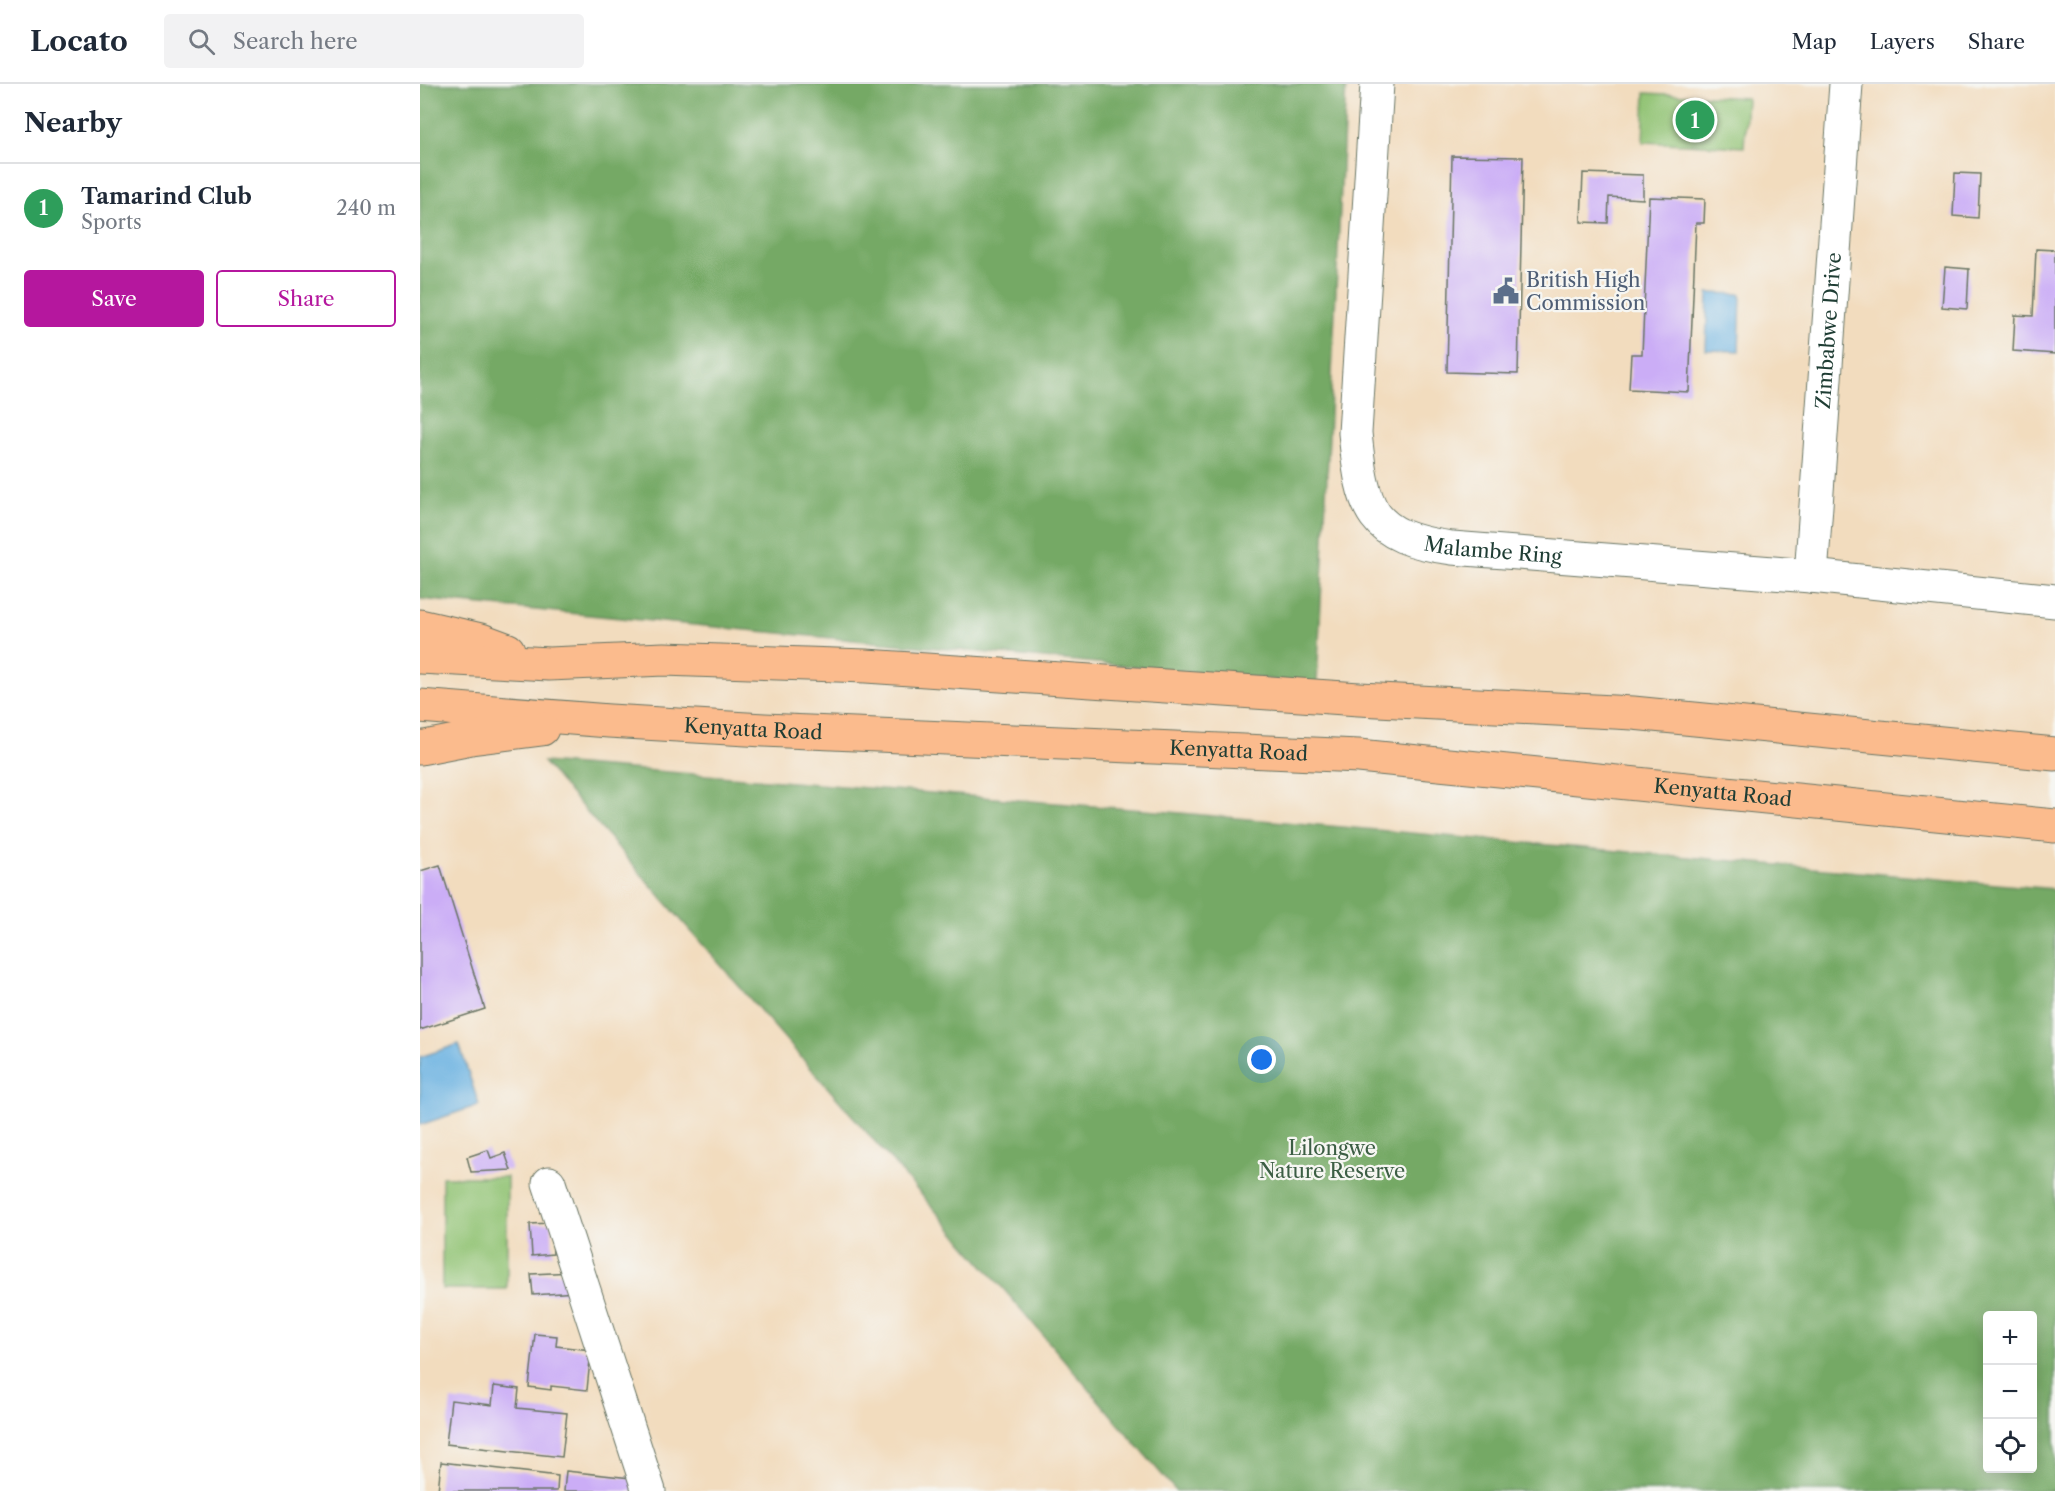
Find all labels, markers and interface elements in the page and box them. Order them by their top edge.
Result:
search box [164,14,584,68]
text: Locato [30,24,128,58]
icon: search [185,25,218,58]
text: Search here [233,28,358,55]
text: Map [1792,29,1837,54]
text: Layers [1870,29,1935,54]
text: Share [1968,29,2025,54]
pin: 1 [1676,98,1714,142]
text: Nearby [24,107,122,139]
text: Tamarind Club [81,183,252,210]
text: 1 [39,196,48,220]
text: 240 m [336,196,396,220]
text: Sports [81,210,142,234]
street label: Zimbabwe Drive [1811,251,1846,410]
place label: British High Commission [1526,268,1646,315]
button: Save [24,270,204,327]
button: Share [216,270,396,327]
public building icon: British High Commission [1491,276,1521,306]
street label: Malambe Ring [1422,531,1563,569]
street label: Kenyatta Road [683,713,823,745]
street label: Kenyatta Road [1169,736,1309,766]
street label: Kenyatta Road [1653,774,1793,811]
your location [1247,1045,1276,1074]
park label: Lilongwe Nature Reserve [1259,1136,1405,1183]
map controls [1983,1311,2037,1473]
button: + [1983,1311,2037,1365]
button: − [1983,1365,2037,1419]
button: locate [1983,1419,2037,1473]

